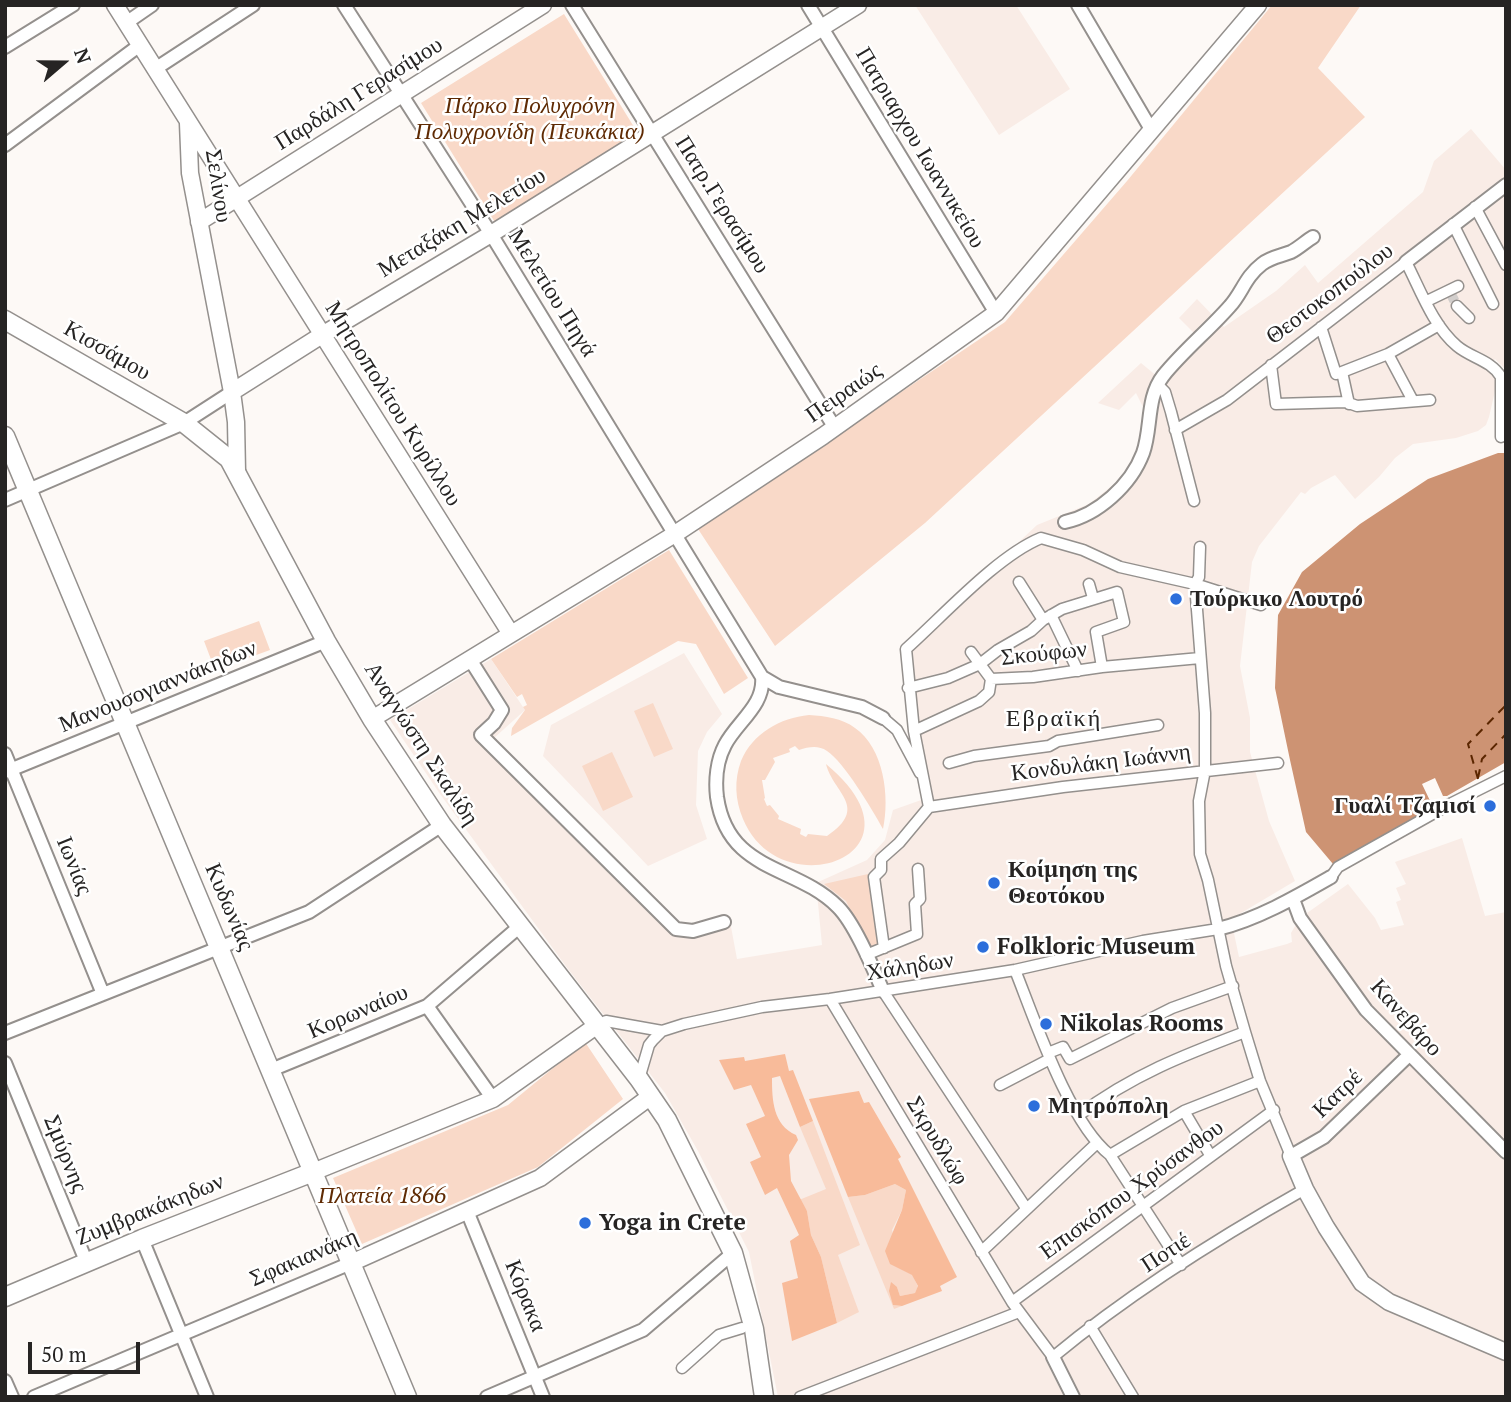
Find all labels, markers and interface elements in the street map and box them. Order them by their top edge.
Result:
north arrow [28,28,98,98]
street label: Παρδάλη Γερασίμου [270,31,448,157]
street label: Πατριαρχου Ιωαννικείου [849,43,991,253]
text: N [69,45,97,67]
park label: Πάρκο Πολυχρόνη Πολυχρονίδη (Πευκάκια) [415,92,645,146]
street label: Πατρ.Γερασίμου [669,131,775,279]
street label: Σελίνου [199,147,237,225]
street label: Μεταξάκη Μελετίου [373,162,551,284]
street label: Μελετίου Πηγά [502,224,602,362]
street label: Θεοτοκοπούλου [1261,237,1399,351]
street label: Μητροπολίτου Κυρίλλου [319,297,467,511]
street label: Κισσάμου [59,315,155,387]
street label: Πειραιώς [801,357,887,429]
place label: Τούρκικο Λουτρό [1190,585,1363,613]
marker: Τούρκικο Λουτρό [1168,591,1184,607]
street label: Μανουσογιαννάκηδων [55,635,261,739]
street label: Σκούφων [1000,636,1088,672]
street label: Αναγνώστη Σκαλίδη [358,657,484,831]
district label: Εβραϊκή [1007,705,1101,733]
street label: Κονδυλάκη Ιωάννη [1010,738,1192,788]
place label: Γυαλί Τζαμισί [1334,792,1476,820]
marker: Γυαλί Τζαμισί [1482,798,1498,814]
street label: Ιωνίας [50,833,98,899]
place label: Κοίμηση της Θεοτόκου [1008,856,1137,910]
street label: Κυδωνίας [198,859,260,955]
marker: Κοίμηση της Θεοτόκου [986,875,1002,891]
place label: Folkloric Museum [997,933,1195,961]
marker: Folkloric Museum [975,939,991,955]
street label: Χάληδων [864,946,956,988]
street label: Κανεβάρο [1364,974,1448,1062]
street label: Κορωναίου [304,979,412,1045]
place label: Nikolas Rooms [1060,1010,1223,1038]
marker: Nikolas Rooms [1038,1016,1054,1032]
street label: Κατρέ [1307,1064,1369,1124]
street label: Σκρυδλώφ [900,1092,974,1190]
place label: Μητρόπολη [1048,1092,1169,1120]
marker: Μητρόπολη [1026,1098,1042,1114]
street label: Σμύρνης [37,1111,93,1197]
street label: Επισκόπου Χρύσανθου [1035,1114,1229,1266]
street label: Ζυμβρακάκηδων [72,1168,228,1252]
park label: Πλατεία 1866 [318,1182,446,1210]
place label: Yoga in Crete [599,1209,746,1237]
marker: Yoga in Crete [577,1215,593,1231]
street label: Σφακιανάκη [246,1223,362,1293]
street label: Ποτιέ [1136,1227,1196,1279]
street label: Κόρακα [498,1256,552,1336]
scale bar [32,1328,144,1372]
text: 50 m [41,1340,87,1368]

